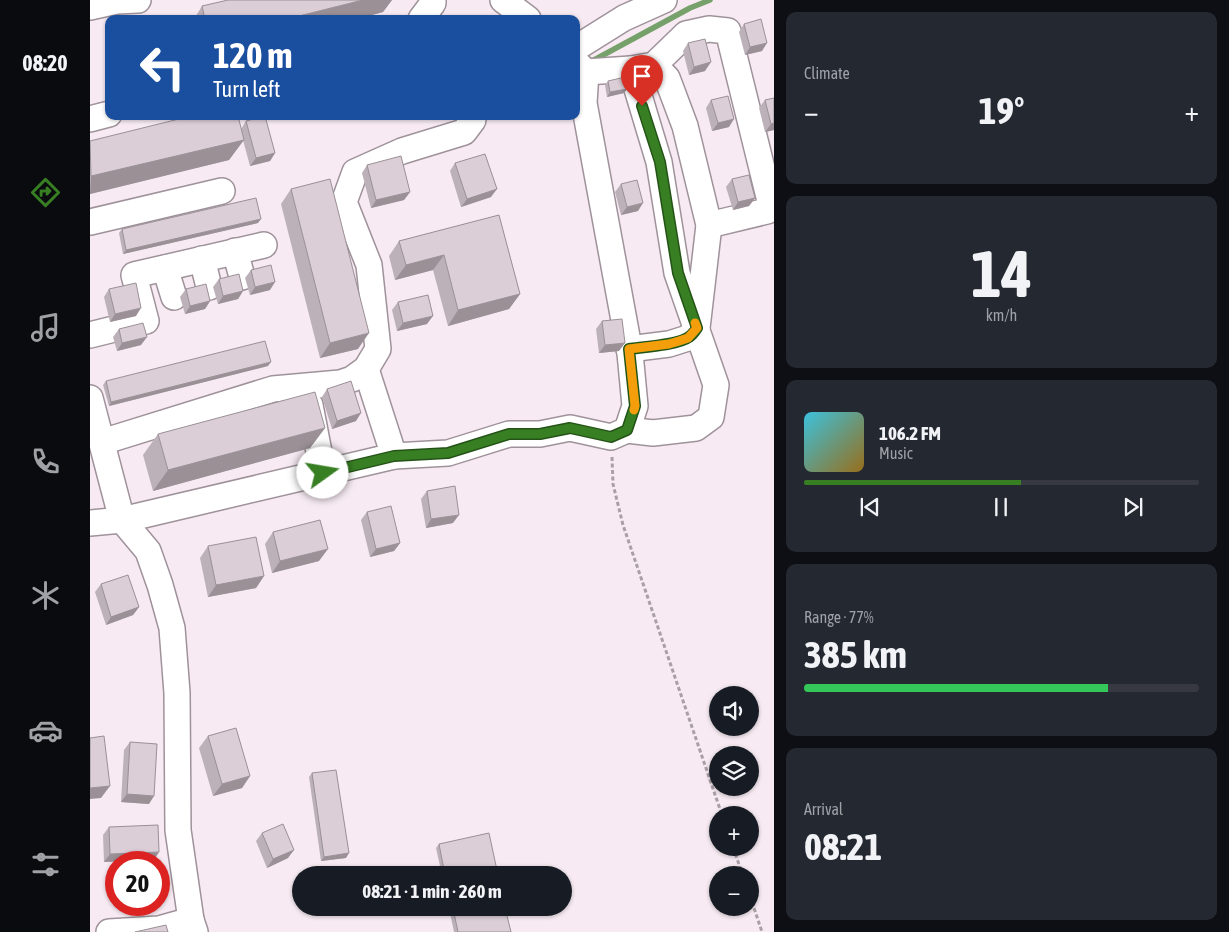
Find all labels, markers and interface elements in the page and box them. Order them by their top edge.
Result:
icon: left [130,35,195,100]
text: 120 m [213,35,292,75]
text: 08:20 [22,50,68,76]
pin [621,55,663,106]
icon: arrive [628,62,656,90]
text: Climate [804,64,850,82]
text: Turn left [213,76,280,102]
text: 19° [978,89,1025,132]
text: − [804,95,819,127]
text: + [1184,95,1199,127]
icon: directions [28,175,63,210]
text: 14 [971,236,1032,311]
text: km/h [986,306,1017,324]
icon: music [28,310,63,345]
text: 106.2 FM [879,422,941,444]
icon: phone [28,444,63,479]
text: Music [879,444,913,462]
position arrow [296,446,348,498]
icon: previous [856,493,884,521]
icon: pause [987,493,1015,521]
icon: next [1119,493,1147,521]
icon: climate [28,578,63,613]
text: Range · 77% [804,608,874,626]
text: 385 km [804,633,907,676]
map controls [709,686,759,916]
button: sound [709,686,759,736]
icon: car [28,713,63,748]
button: layers [709,746,759,796]
text: Arrival [804,800,843,818]
button: + [709,806,759,856]
text: 08:21 [804,825,882,868]
icon: filters [28,847,63,882]
speed limit sign: 20 [105,851,170,916]
button: − [709,866,759,916]
text: 08:21 · 1 min · 260 m [362,880,502,902]

